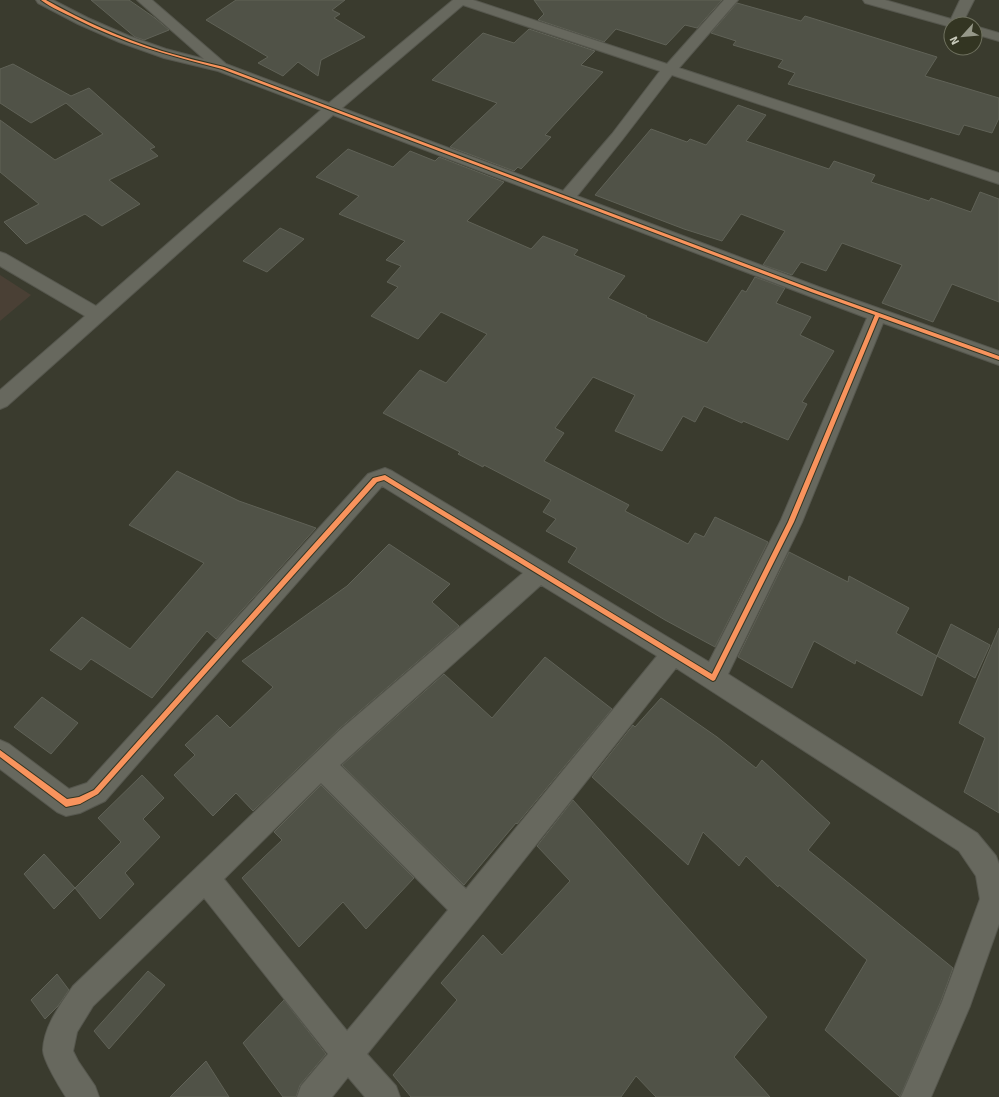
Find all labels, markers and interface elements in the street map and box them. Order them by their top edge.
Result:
north arrow [943,16,983,56]
text: N [947,34,962,47]

